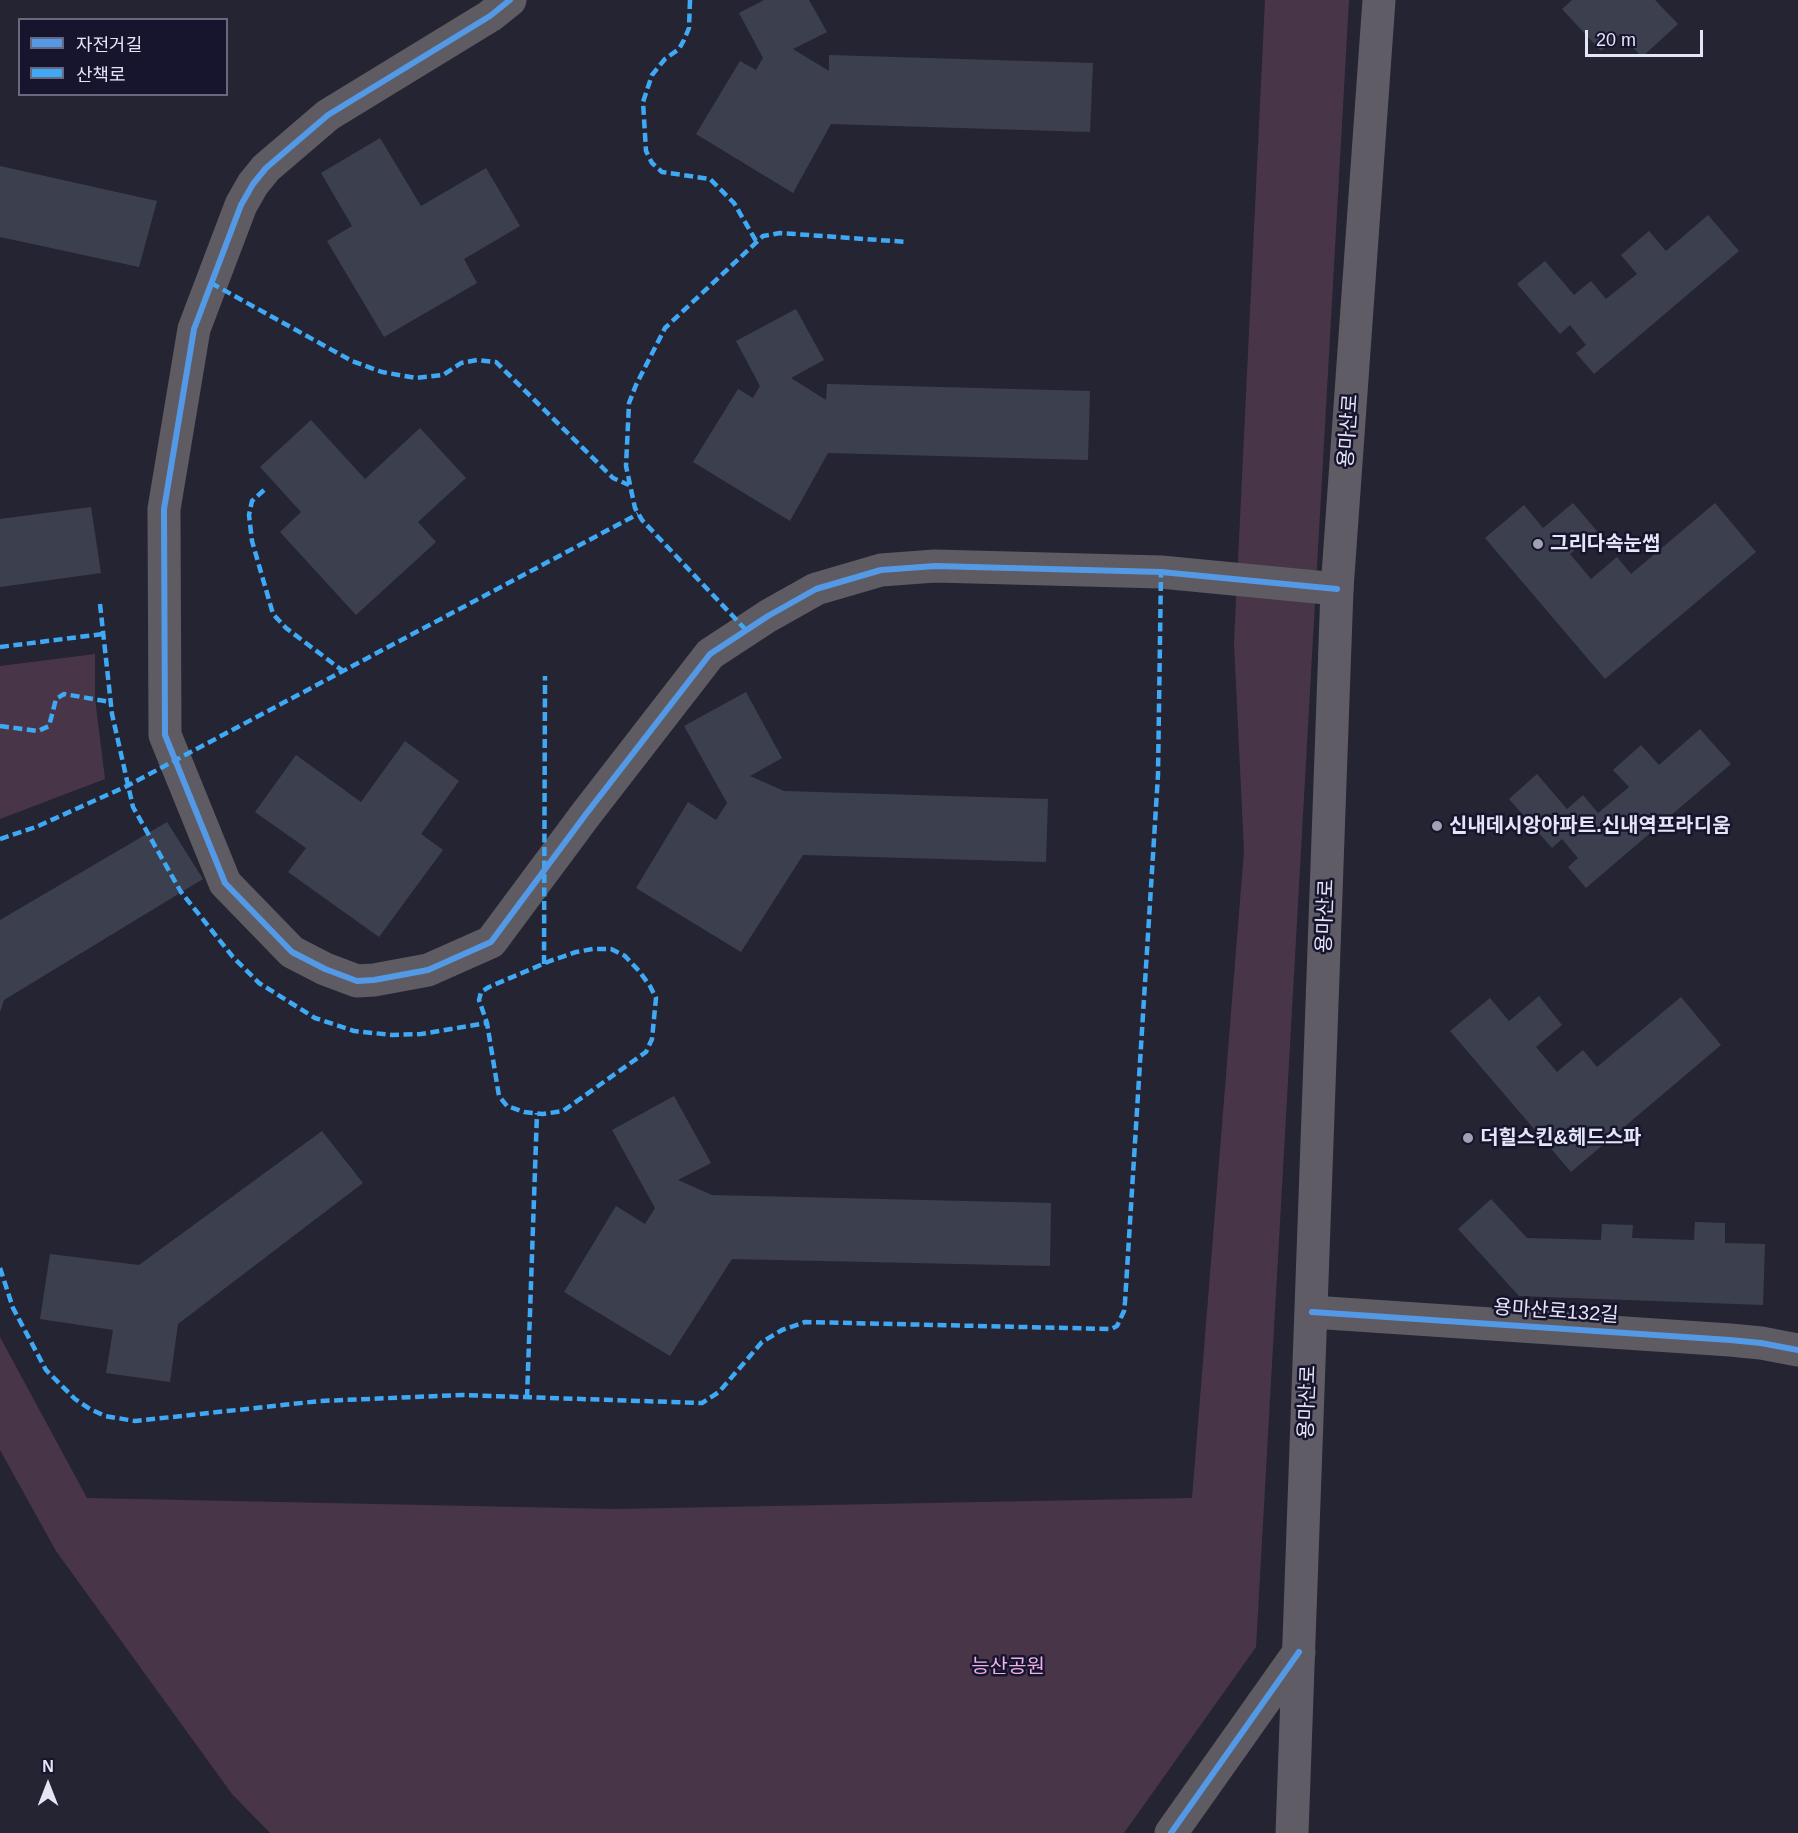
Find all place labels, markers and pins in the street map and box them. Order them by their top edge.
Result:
place label: 그리다속눈썹 [1550,532,1660,556]
marker: 그리다속눈썹 [1531,537,1545,551]
place label: 신내데시앙아파트.신내역프라디움 [1449,814,1731,838]
marker: 신내데시앙아파트.신내역프라디움 [1430,819,1444,833]
place label: 더힐스킨&헤드스파 [1480,1126,1642,1150]
marker: 더힐스킨&헤드스파 [1461,1131,1475,1145]

